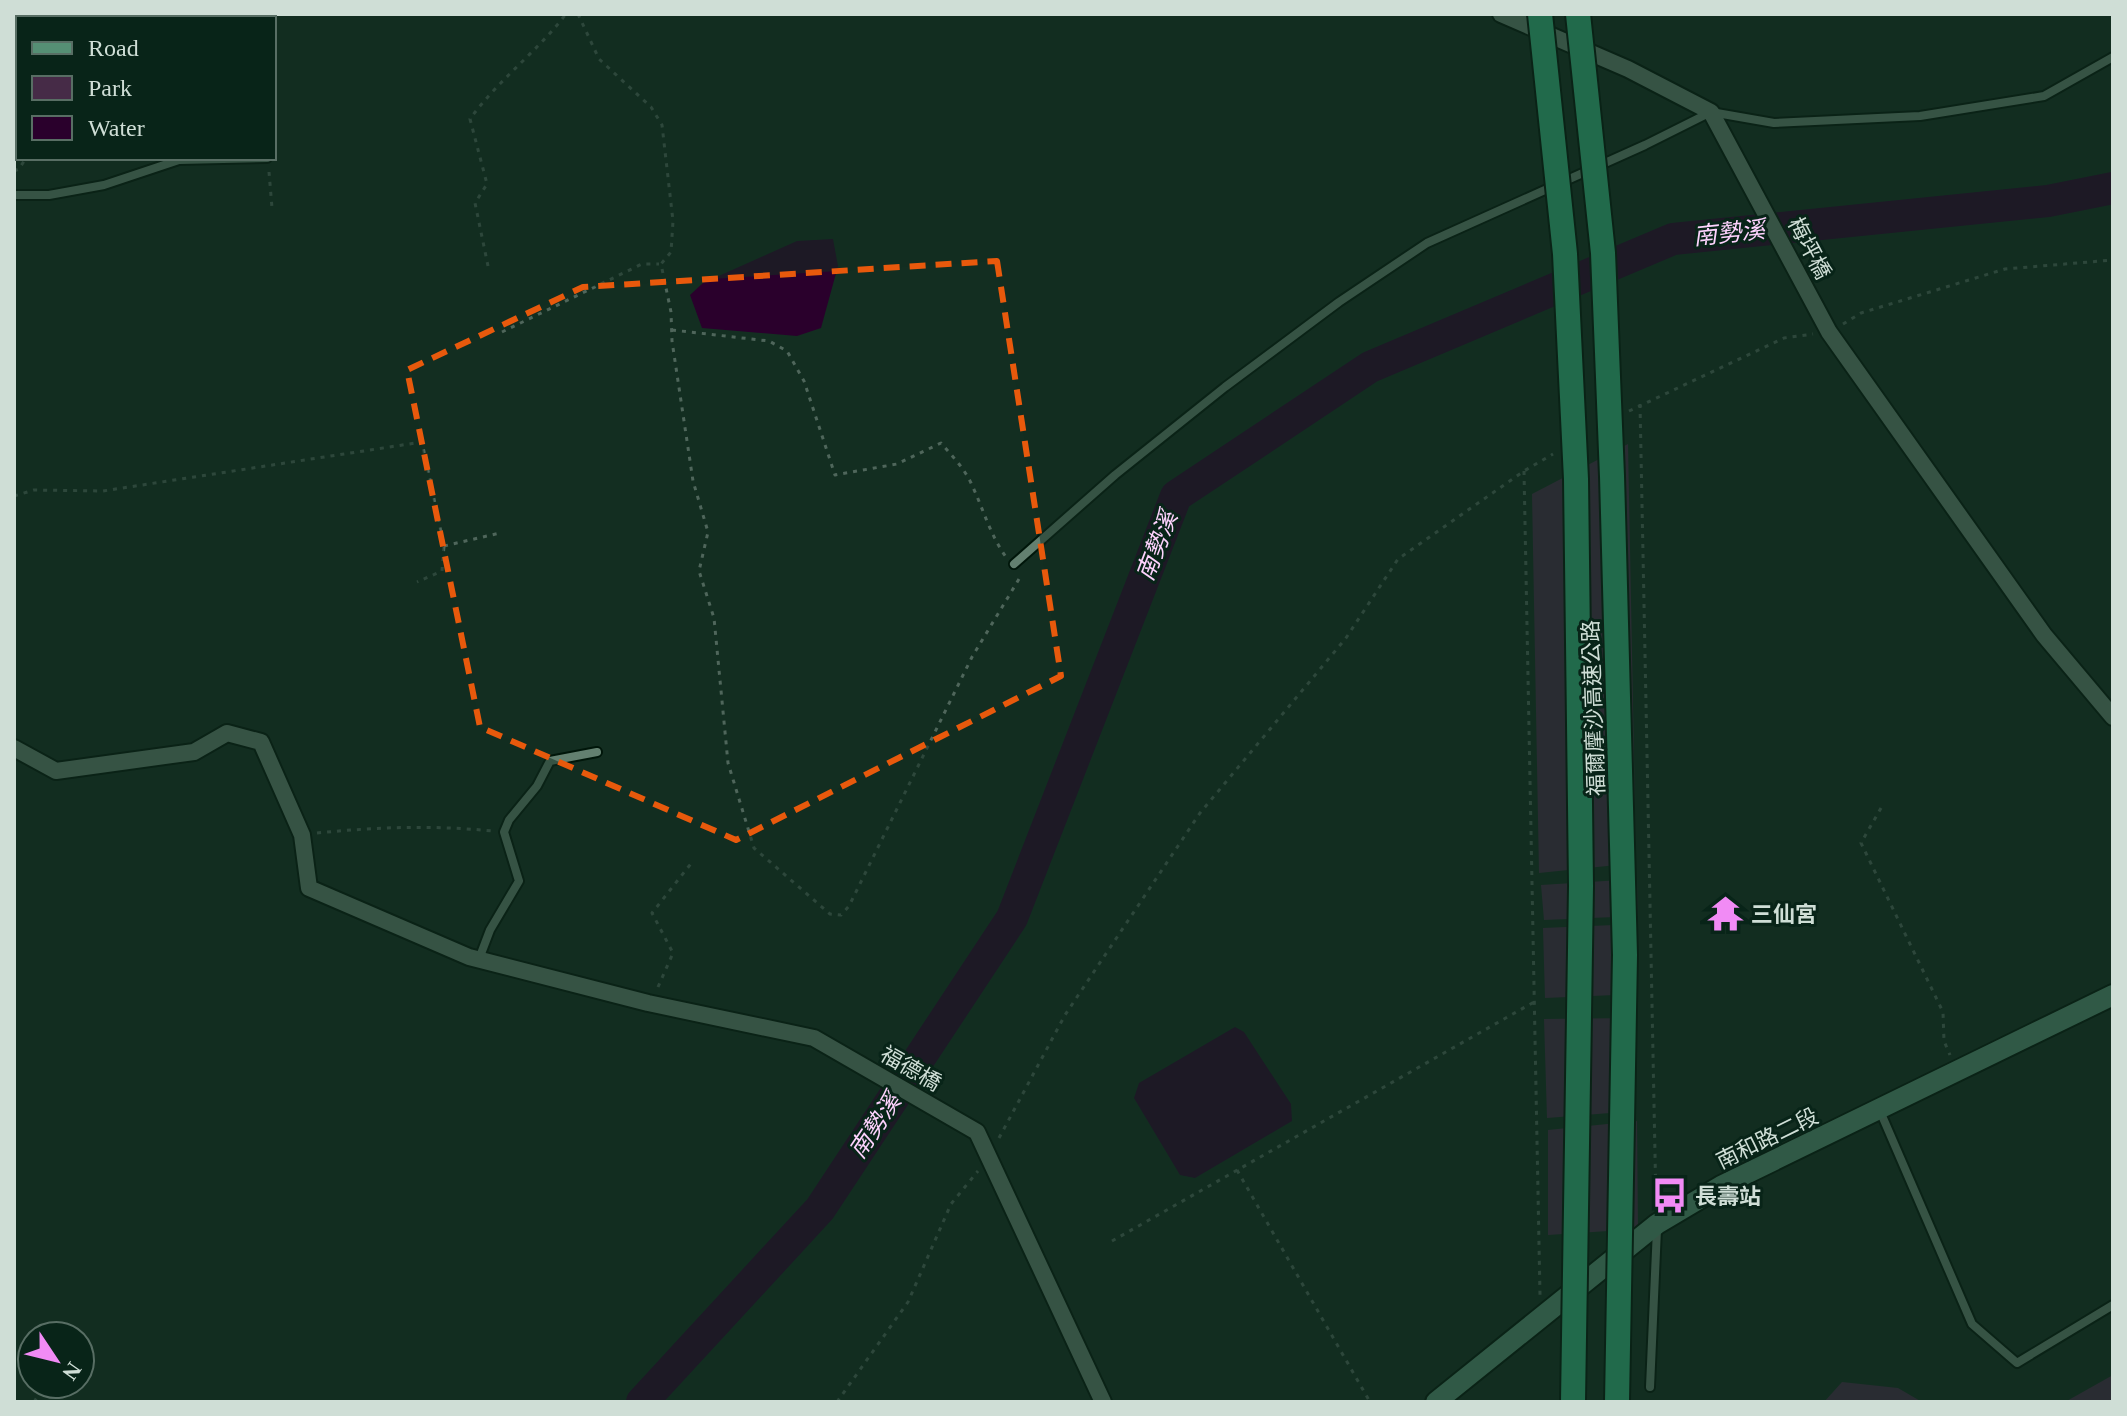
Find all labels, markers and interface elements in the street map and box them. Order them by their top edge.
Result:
legend [16,16,276,160]
text: Road [88,35,139,61]
text: Park [88,75,132,101]
text: Water [88,115,145,141]
street label: 梅坪橋 [1783,213,1836,283]
water label: 南勢溪 [1692,216,1769,250]
water label: 南勢溪 [1132,505,1183,584]
street label: 福爾摩沙高速公路 [1578,620,1609,796]
temple icon: 三仙宮 [1706,895,1744,933]
place label: 三仙宮 [1751,902,1817,927]
street label: 福德橋 [876,1041,946,1096]
water label: 南勢溪 [844,1086,908,1163]
street label: 南和路二段 [1712,1103,1822,1174]
bus stop icon: 長壽站 [1650,1177,1688,1215]
place label: 長壽站 [1695,1184,1761,1209]
north arrow [16,1320,96,1400]
text: N [57,1358,87,1385]

